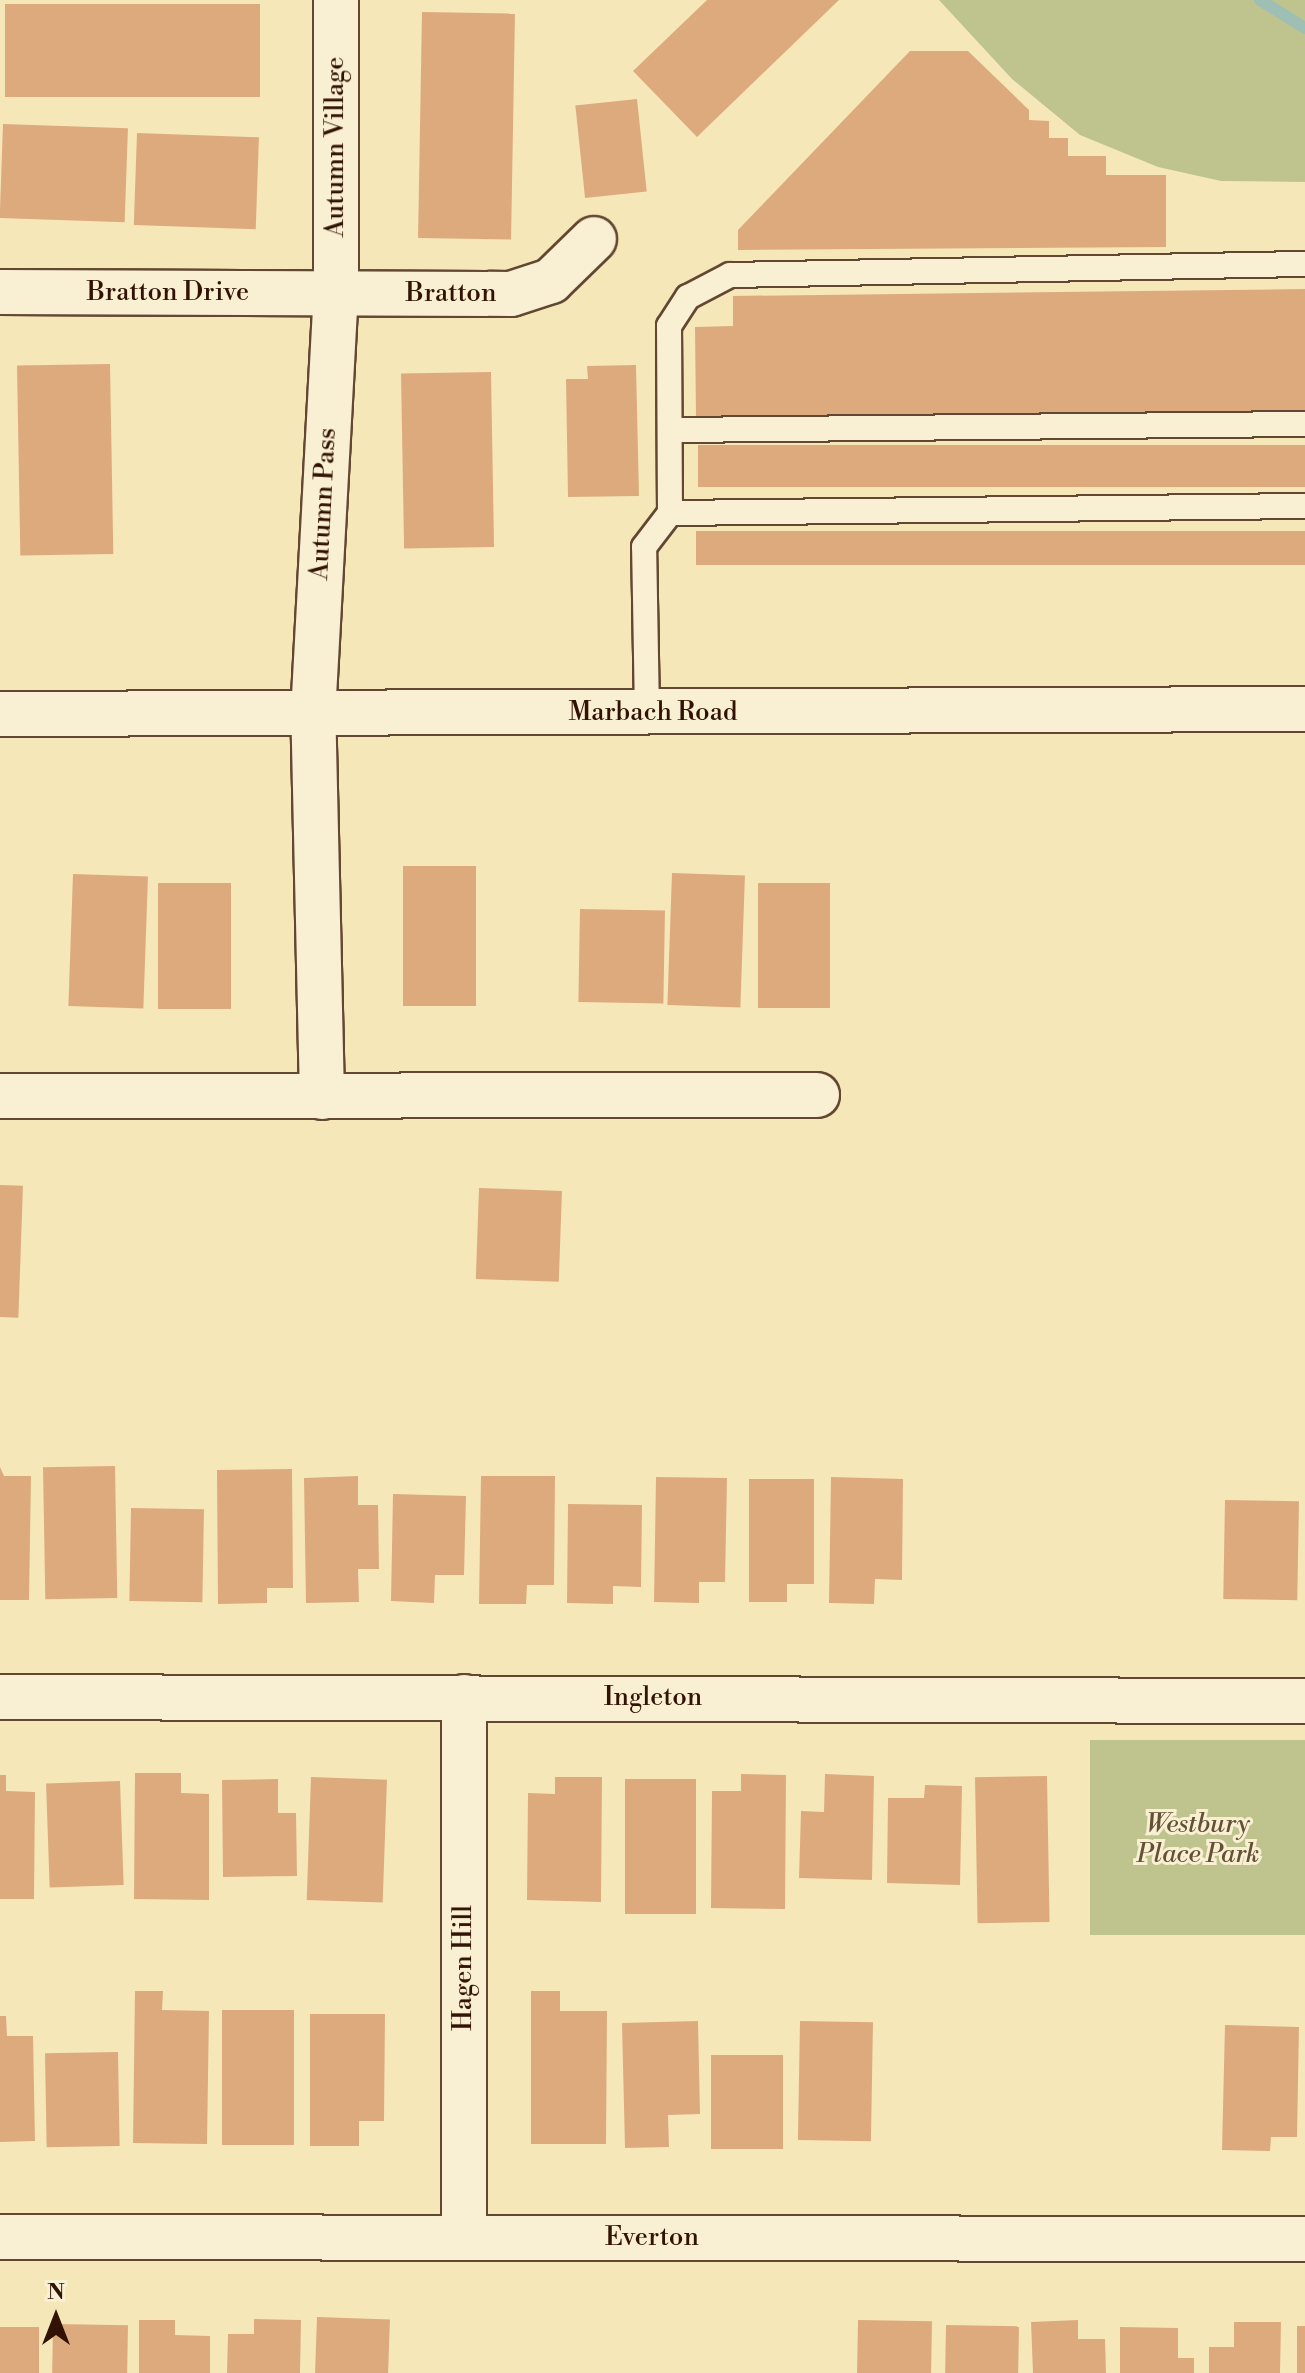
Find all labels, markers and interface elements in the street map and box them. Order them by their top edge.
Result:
street label: Autumn Village [320,57,352,237]
street label: Bratton Drive [87,277,249,309]
street label: Bratton [406,278,496,310]
street label: Autumn Pass [304,427,344,581]
street label: Marbach Road [568,697,738,729]
street label: Ingleton [604,1682,702,1714]
park label: Westbury Place Park [1137,1809,1259,1870]
street label: Hagen Hill [448,1905,480,2031]
street label: Everton [605,2222,699,2254]
north arrow [16,2277,96,2357]
text: N [47,2279,65,2306]

